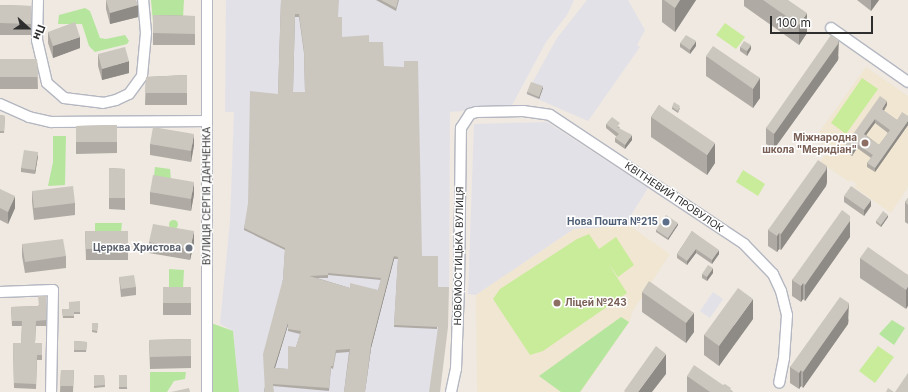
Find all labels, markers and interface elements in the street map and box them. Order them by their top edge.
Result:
north arrow [8,8,48,48]
scale bar [772,8,875,34]
text: 100 m [777,15,811,30]
text: Пн [30,23,48,42]
street label: ВУЛИЦЯ СЕРГІЯ ДАНЧЕНКА [201,127,213,265]
place label: Міжнародна школа "Меридіан" [762,131,857,154]
marker: Міжнародна школа "Меридіан" [860,138,870,148]
street label: КВІТНЕВИЙ ПРОВУЛОК [622,159,726,235]
street label: НОВОМОСТИЦЬКА ВУЛИЦЯ [452,186,466,326]
place label: Нова Пошта №215 [567,216,658,228]
marker: Нова Пошта №215 [661,217,671,227]
place label: Церква Христова [93,242,181,254]
marker: Церква Христова [184,243,194,253]
place label: Ліцей №243 [565,297,627,309]
marker: Ліцей №243 [552,298,562,308]

